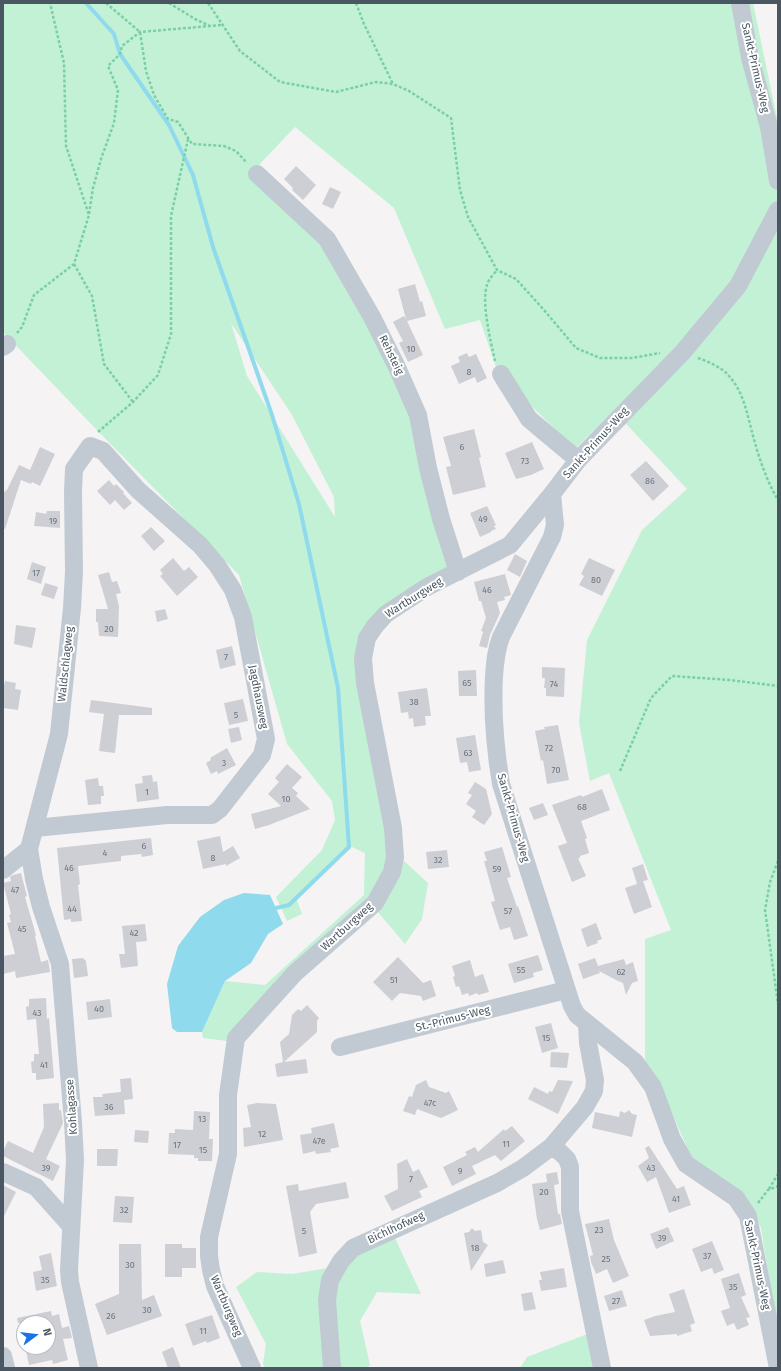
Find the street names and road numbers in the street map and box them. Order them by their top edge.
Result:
street label: Sankt-Primus-Weg [738,22,772,114]
street label: Rehsteig [376,333,406,377]
street label: Sankt-Primus-Weg [560,405,632,481]
street label: Wartburgweg [383,575,445,621]
street label: Waldschlagweg [55,626,77,702]
street label: Jagdhausweg [245,664,271,730]
street label: Sankt-Primus-Weg [494,772,532,864]
street label: Wartburgweg [318,900,376,954]
street label: St.-Primus-Weg [415,1003,491,1035]
street label: Kohlagasse [63,1079,81,1135]
street label: Bichlhofweg [366,1209,426,1247]
street label: Sankt-Primus-Weg [741,1219,773,1311]
street label: Wartburgweg [207,1273,245,1339]

